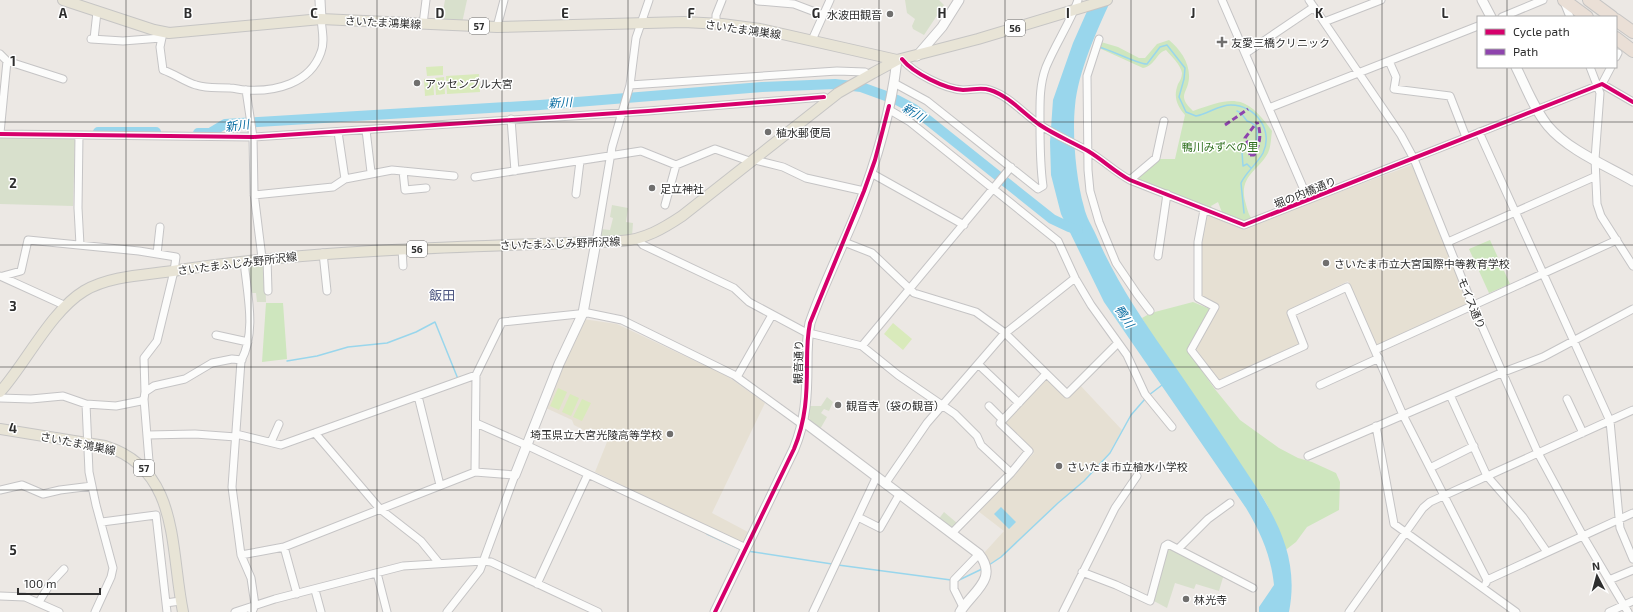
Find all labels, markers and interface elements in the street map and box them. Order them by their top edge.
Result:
text: A [59,5,68,21]
text: B [184,5,192,21]
text: C [310,5,318,21]
text: D [436,5,445,21]
text: E [561,5,569,21]
text: F [687,5,695,21]
text: G [812,5,820,21]
text: H [938,5,947,21]
text: I [1066,5,1070,21]
text: J [1191,5,1195,21]
text: K [1315,5,1324,21]
text: L [1442,5,1449,21]
place label: 水波田観音 [827,8,882,21]
marker: 水波田観音 [885,9,895,19]
street label: さいたま鴻巣線 [344,14,422,30]
legend [1477,16,1617,68]
street label: さいたま鴻巣線 [704,17,782,41]
road number: 57 [469,18,489,34]
road number: 56 [1005,20,1025,36]
text: Cycle path [1513,24,1570,38]
marker: 友愛三橋クリニック [1216,36,1228,48]
place label: 友愛三橋クリニック [1231,36,1330,49]
text: Path [1513,44,1538,58]
text: 1 [10,53,16,69]
place label: アッセンブル大宮 [425,77,513,90]
marker: アッセンブル大宮 [412,78,422,88]
water label: 新川 [548,94,574,110]
water label: 新川 [900,100,930,125]
water label: 新川 [224,116,252,134]
place label: 植水郵便局 [776,126,831,139]
marker: 植水郵便局 [763,127,773,137]
park label: 鴨川みずべの里 [1182,140,1258,153]
street label: 堀の内橋通り [1272,174,1338,210]
text: 2 [9,175,17,191]
place label: 足立神社 [660,182,704,195]
marker: 足立神社 [647,183,657,193]
street label: さいたまふじみ野所沢線 [499,234,621,252]
road number: 56 [407,241,427,257]
street label: さいたまふじみ野所沢線 [176,249,298,277]
place label: さいたま市立大宮国際中等教育学校 [1334,257,1510,270]
marker: さいたま市立大宮国際中等教育学校 [1321,258,1331,268]
street label: モイス通り [1456,275,1488,331]
district label: 飯田 [429,287,455,303]
text: 3 [9,298,17,314]
water label: 鴨川 [1112,302,1139,332]
street label: 観音通り [791,340,805,384]
place label: 観音寺（袋の観音） [846,399,945,412]
marker: 観音寺（袋の観音） [833,400,843,410]
text: 4 [9,420,17,436]
place label: 埼玉県立大宮光陵高等学校 [530,428,662,441]
street label: さいたま鴻巣線 [39,429,117,457]
marker: 埼玉県立大宮光陵高等学校 [665,429,675,439]
road number: 57 [134,460,154,476]
place label: さいたま市立植水小学校 [1067,460,1188,473]
marker: さいたま市立植水小学校 [1054,461,1064,471]
text: 5 [9,542,17,558]
north arrow [1577,556,1617,596]
text: N [1591,559,1601,572]
scale bar [18,570,100,596]
text: 100 m [24,576,56,590]
place label: 林光寺 [1194,593,1227,606]
marker: 林光寺 [1181,594,1191,604]

